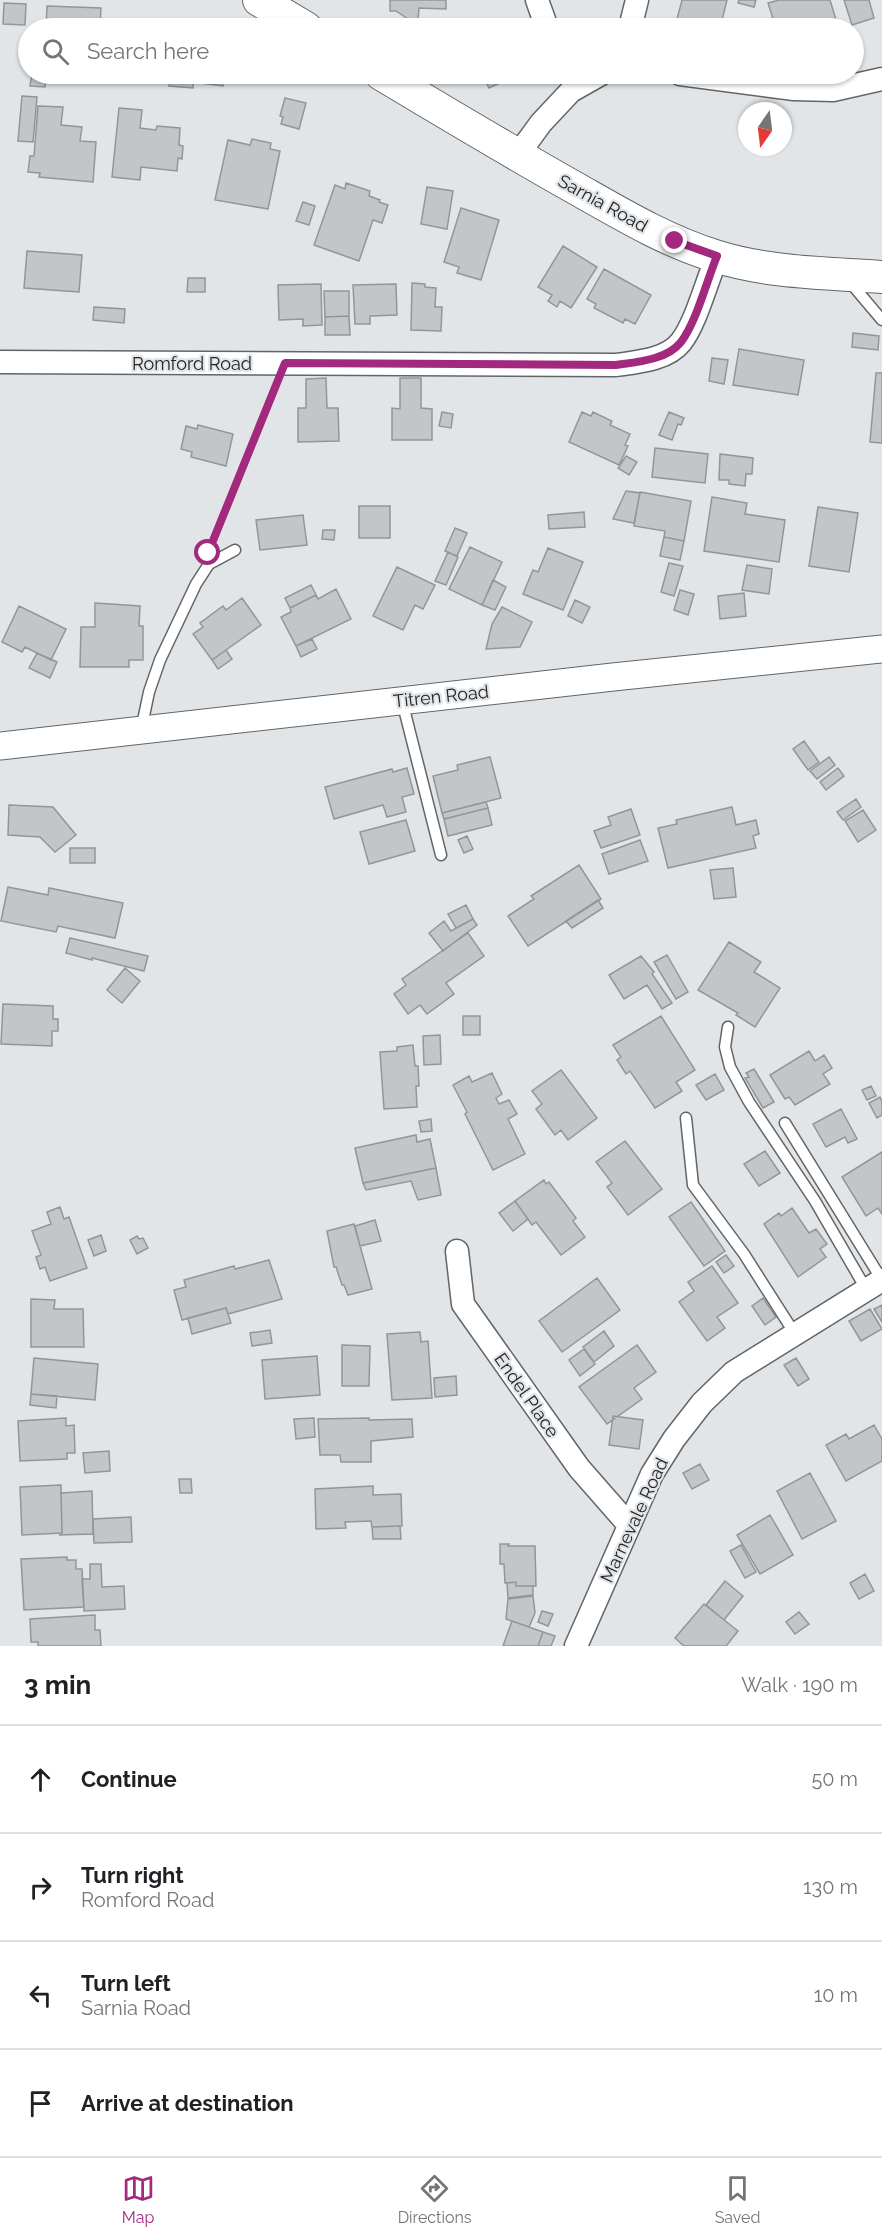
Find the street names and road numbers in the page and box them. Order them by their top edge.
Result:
street label: Sarnia Road [555,170,651,236]
street label: Romford Road [132,353,252,374]
street label: Titren Road [392,681,490,711]
street label: Endel Place [490,1349,564,1442]
street label: Marnevale Road [596,1454,672,1586]

